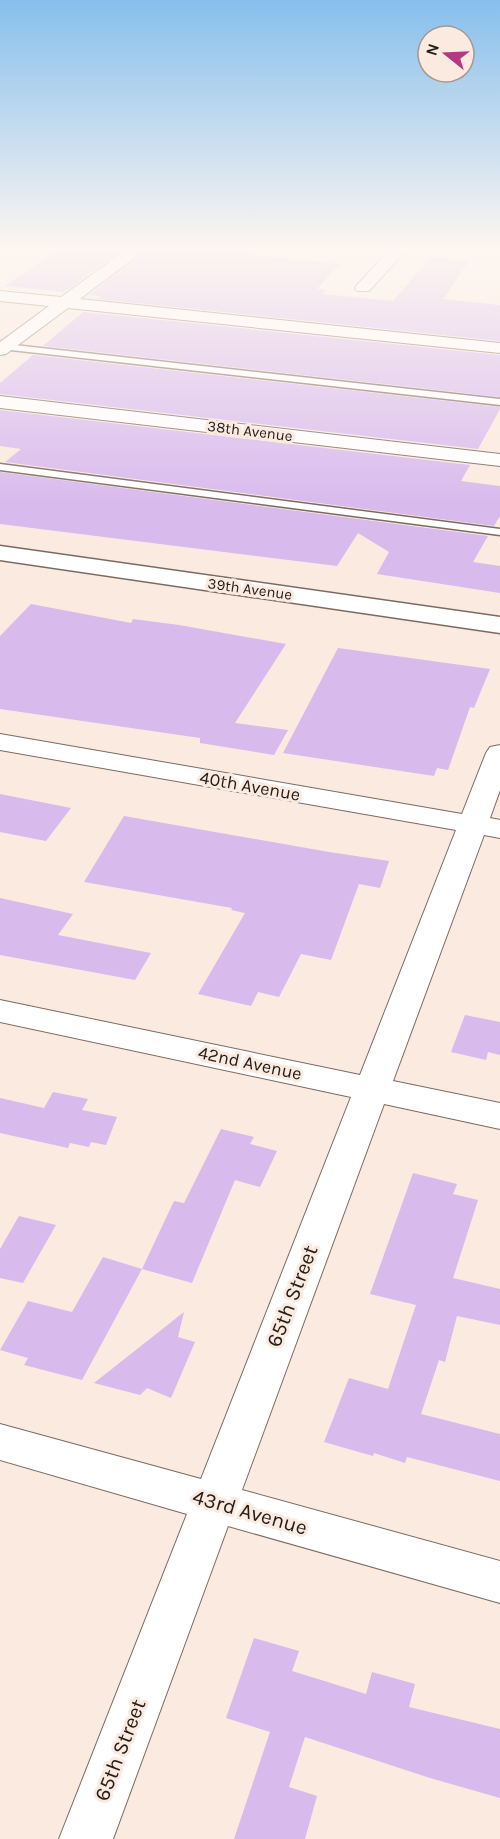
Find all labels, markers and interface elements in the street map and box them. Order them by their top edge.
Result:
north arrow [416,24,476,84]
text: N [421,41,443,58]
street label: 38th Avenue [206,417,294,445]
street label: 39th Avenue [207,574,293,604]
street label: 40th Avenue [198,766,302,806]
street label: 42nd Avenue [196,1041,304,1085]
street label: 65th Street [262,1242,322,1350]
street label: 43rd Avenue [190,1484,310,1540]
street label: 65th Street [90,1696,150,1804]

